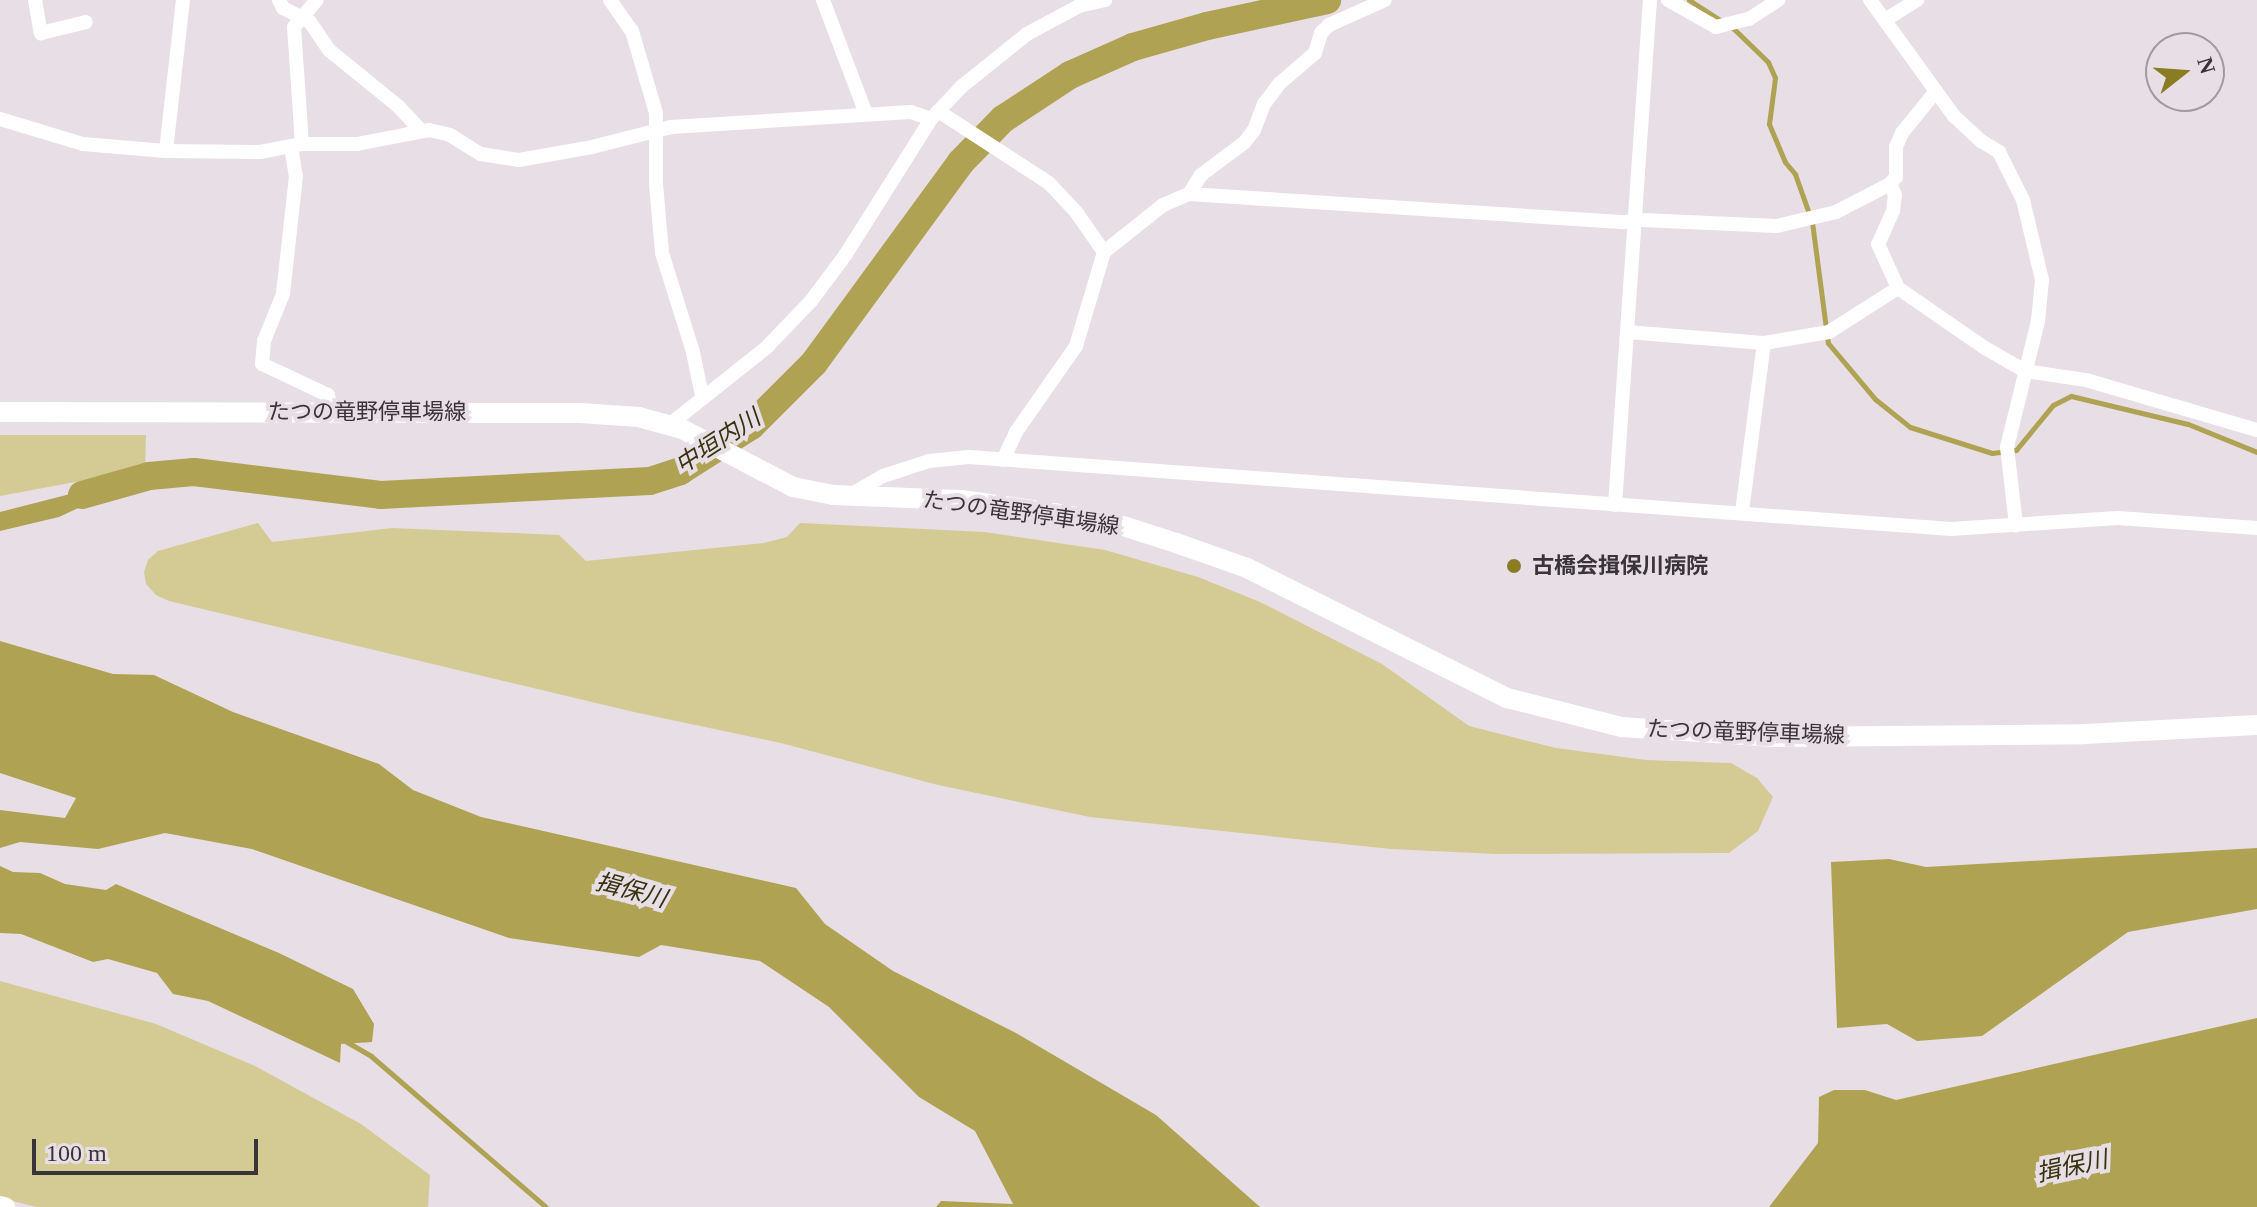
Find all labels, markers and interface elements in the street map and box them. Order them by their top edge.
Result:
north arrow [2145,32,2225,112]
text: N [2192,54,2221,77]
street label: たつの竜野停車場線 [268,399,466,425]
water label: 中垣内川 [670,404,766,480]
street label: たつの竜野停車場線 [921,486,1121,540]
place label: 古橋会揖保川病院 [1532,553,1708,579]
marker: 古橋会揖保川病院 [1503,555,1525,577]
street label: たつの竜野停車場線 [1647,715,1845,749]
water label: 揖保川 [592,868,670,914]
scale bar [36,1123,262,1173]
text: 100 m [46,1140,107,1166]
water label: 揖保川 [2034,1145,2110,1189]

